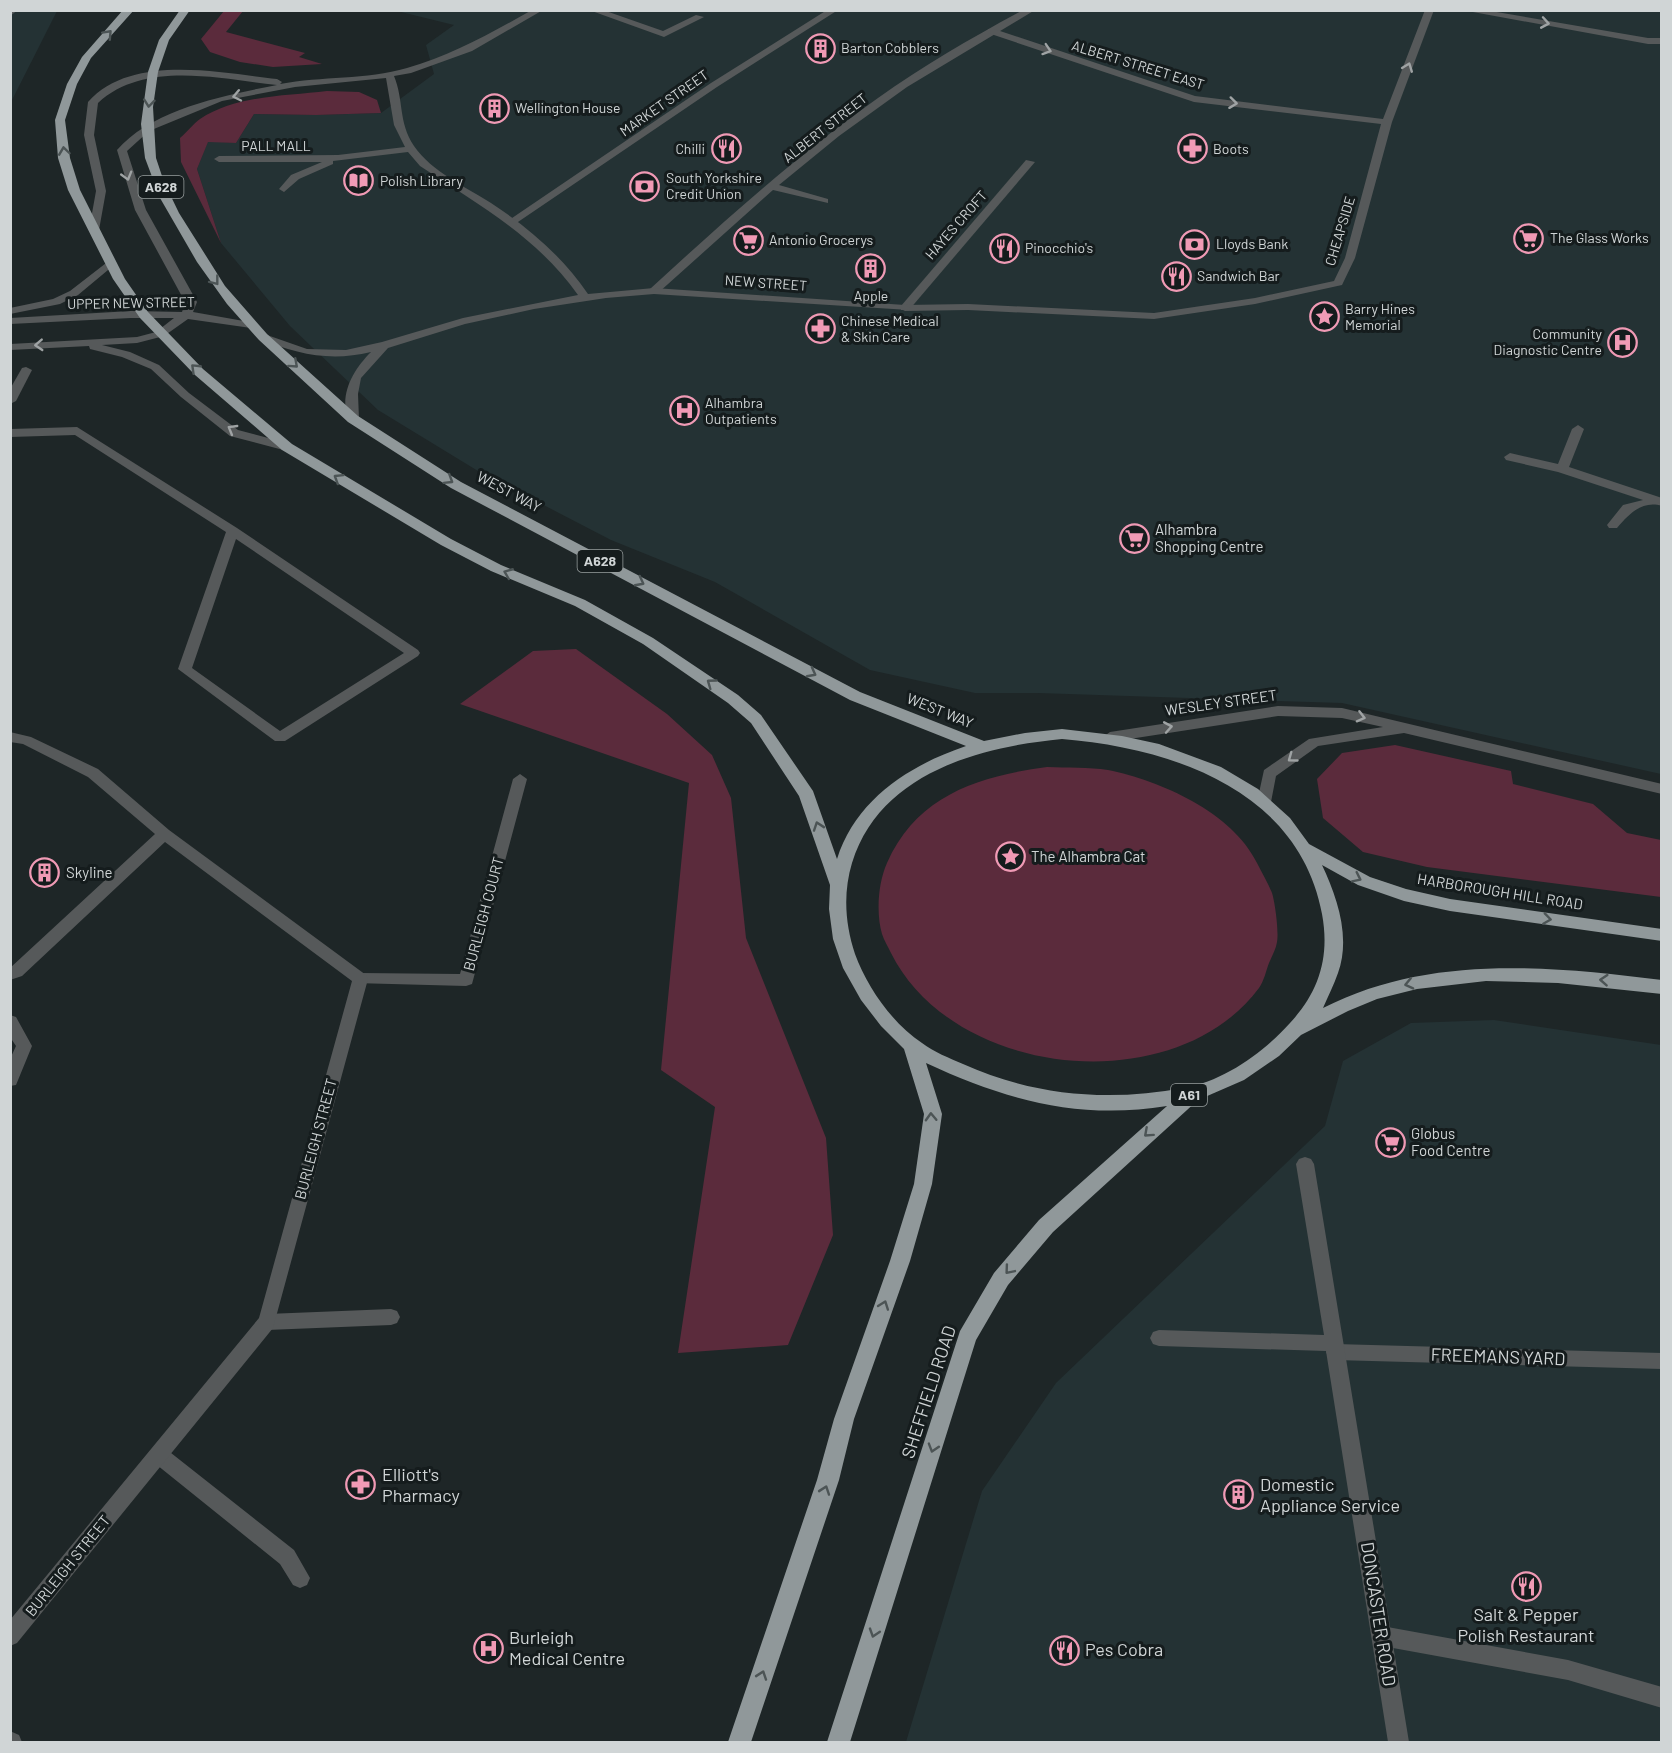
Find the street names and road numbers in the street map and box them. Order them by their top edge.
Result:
street label: ALBERT STREET EAST [1070,36,1206,93]
street label: MARKET STREET [616,66,711,139]
street label: ALBERT STREET [779,89,870,166]
street label: PALL MALL [241,137,311,154]
road number: A628 [138,176,184,198]
street label: HAYES CROFT [921,187,990,263]
street label: CHEAPSIDE [1321,194,1358,268]
street label: NEW STREET [724,271,808,294]
street label: UPPER NEW STREET [67,293,195,312]
street label: WEST WAY [474,467,545,516]
road number: A628 [578,550,622,572]
street label: WESLEY STREET [1164,685,1278,719]
street label: WEST WAY [904,689,976,732]
street label: BURLEIGH COURT [459,855,507,973]
street label: HARBOROUGH HILL ROAD [1416,869,1584,913]
street label: BURLEIGH STREET [290,1076,340,1201]
road number: A61 [1171,1084,1207,1106]
street label: SHEFFIELD ROAD [896,1322,960,1461]
street label: FREEMANS YARD [1430,1343,1566,1369]
street label: BURLEIGH STREET [21,1511,113,1619]
street label: DONCASTER ROAD [1357,1540,1401,1688]

